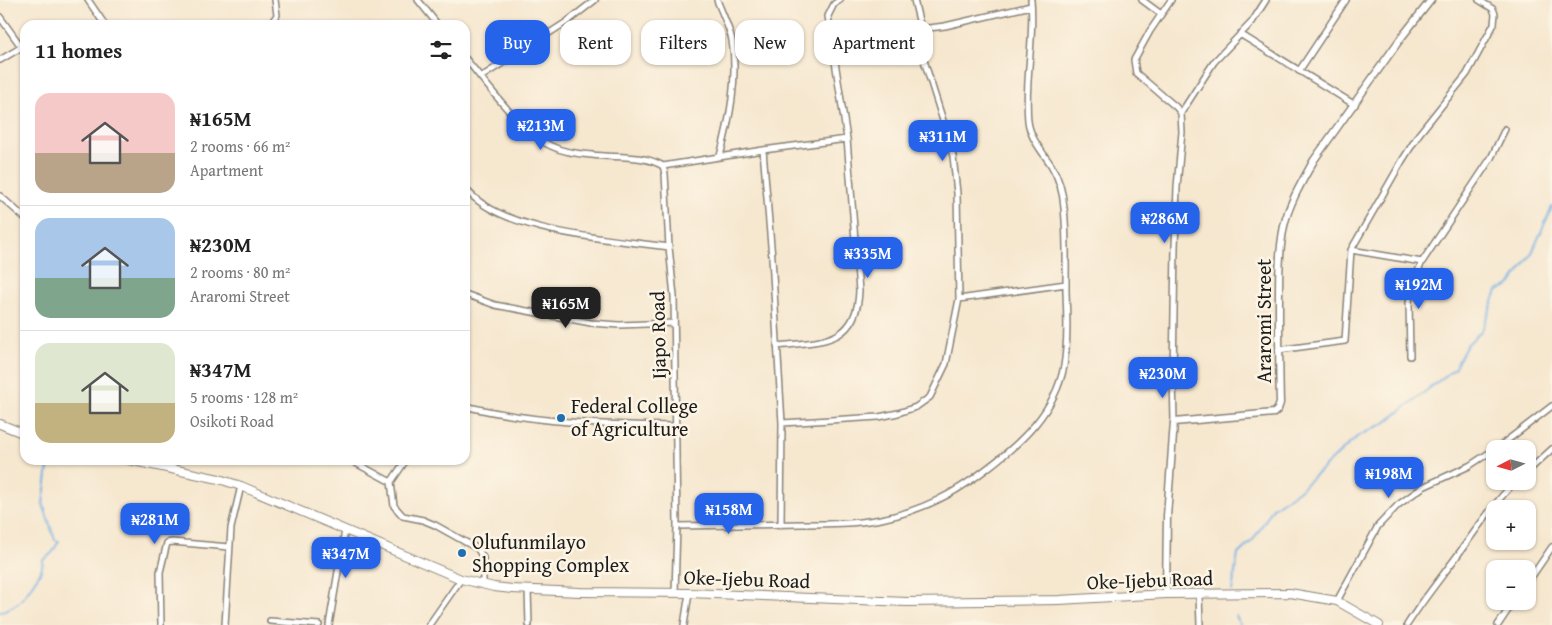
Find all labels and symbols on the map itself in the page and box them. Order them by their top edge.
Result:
pin: ₦213M [506,108,576,151]
pin: ₦311M [908,120,978,162]
pin: ₦286M [1130,202,1200,244]
pin: ₦335M [833,236,903,279]
street label: Araromi Street [1249,259,1278,383]
pin: ₦192M [1384,268,1454,310]
pin: ₦165M [531,286,601,329]
street label: Ijapo Road [642,290,673,379]
pin: ₦230M [1128,356,1198,399]
place label: Federal College of Agriculture [571,391,698,443]
marker: Federal College of Agriculture [555,412,567,424]
north arrow [1486,440,1536,490]
pin: ₦198M [1354,456,1424,499]
pin: ₦158M [694,492,764,535]
pin: ₦281M [120,502,190,545]
place label: Olufunmilayo Shopping Complex [472,527,630,579]
pin: ₦347M [311,536,381,579]
marker: Olufunmilayo Shopping Complex [456,547,468,559]
street label: Oke-Ijebu Road [683,562,811,595]
street label: Oke-Ijebu Road [1086,563,1214,596]

